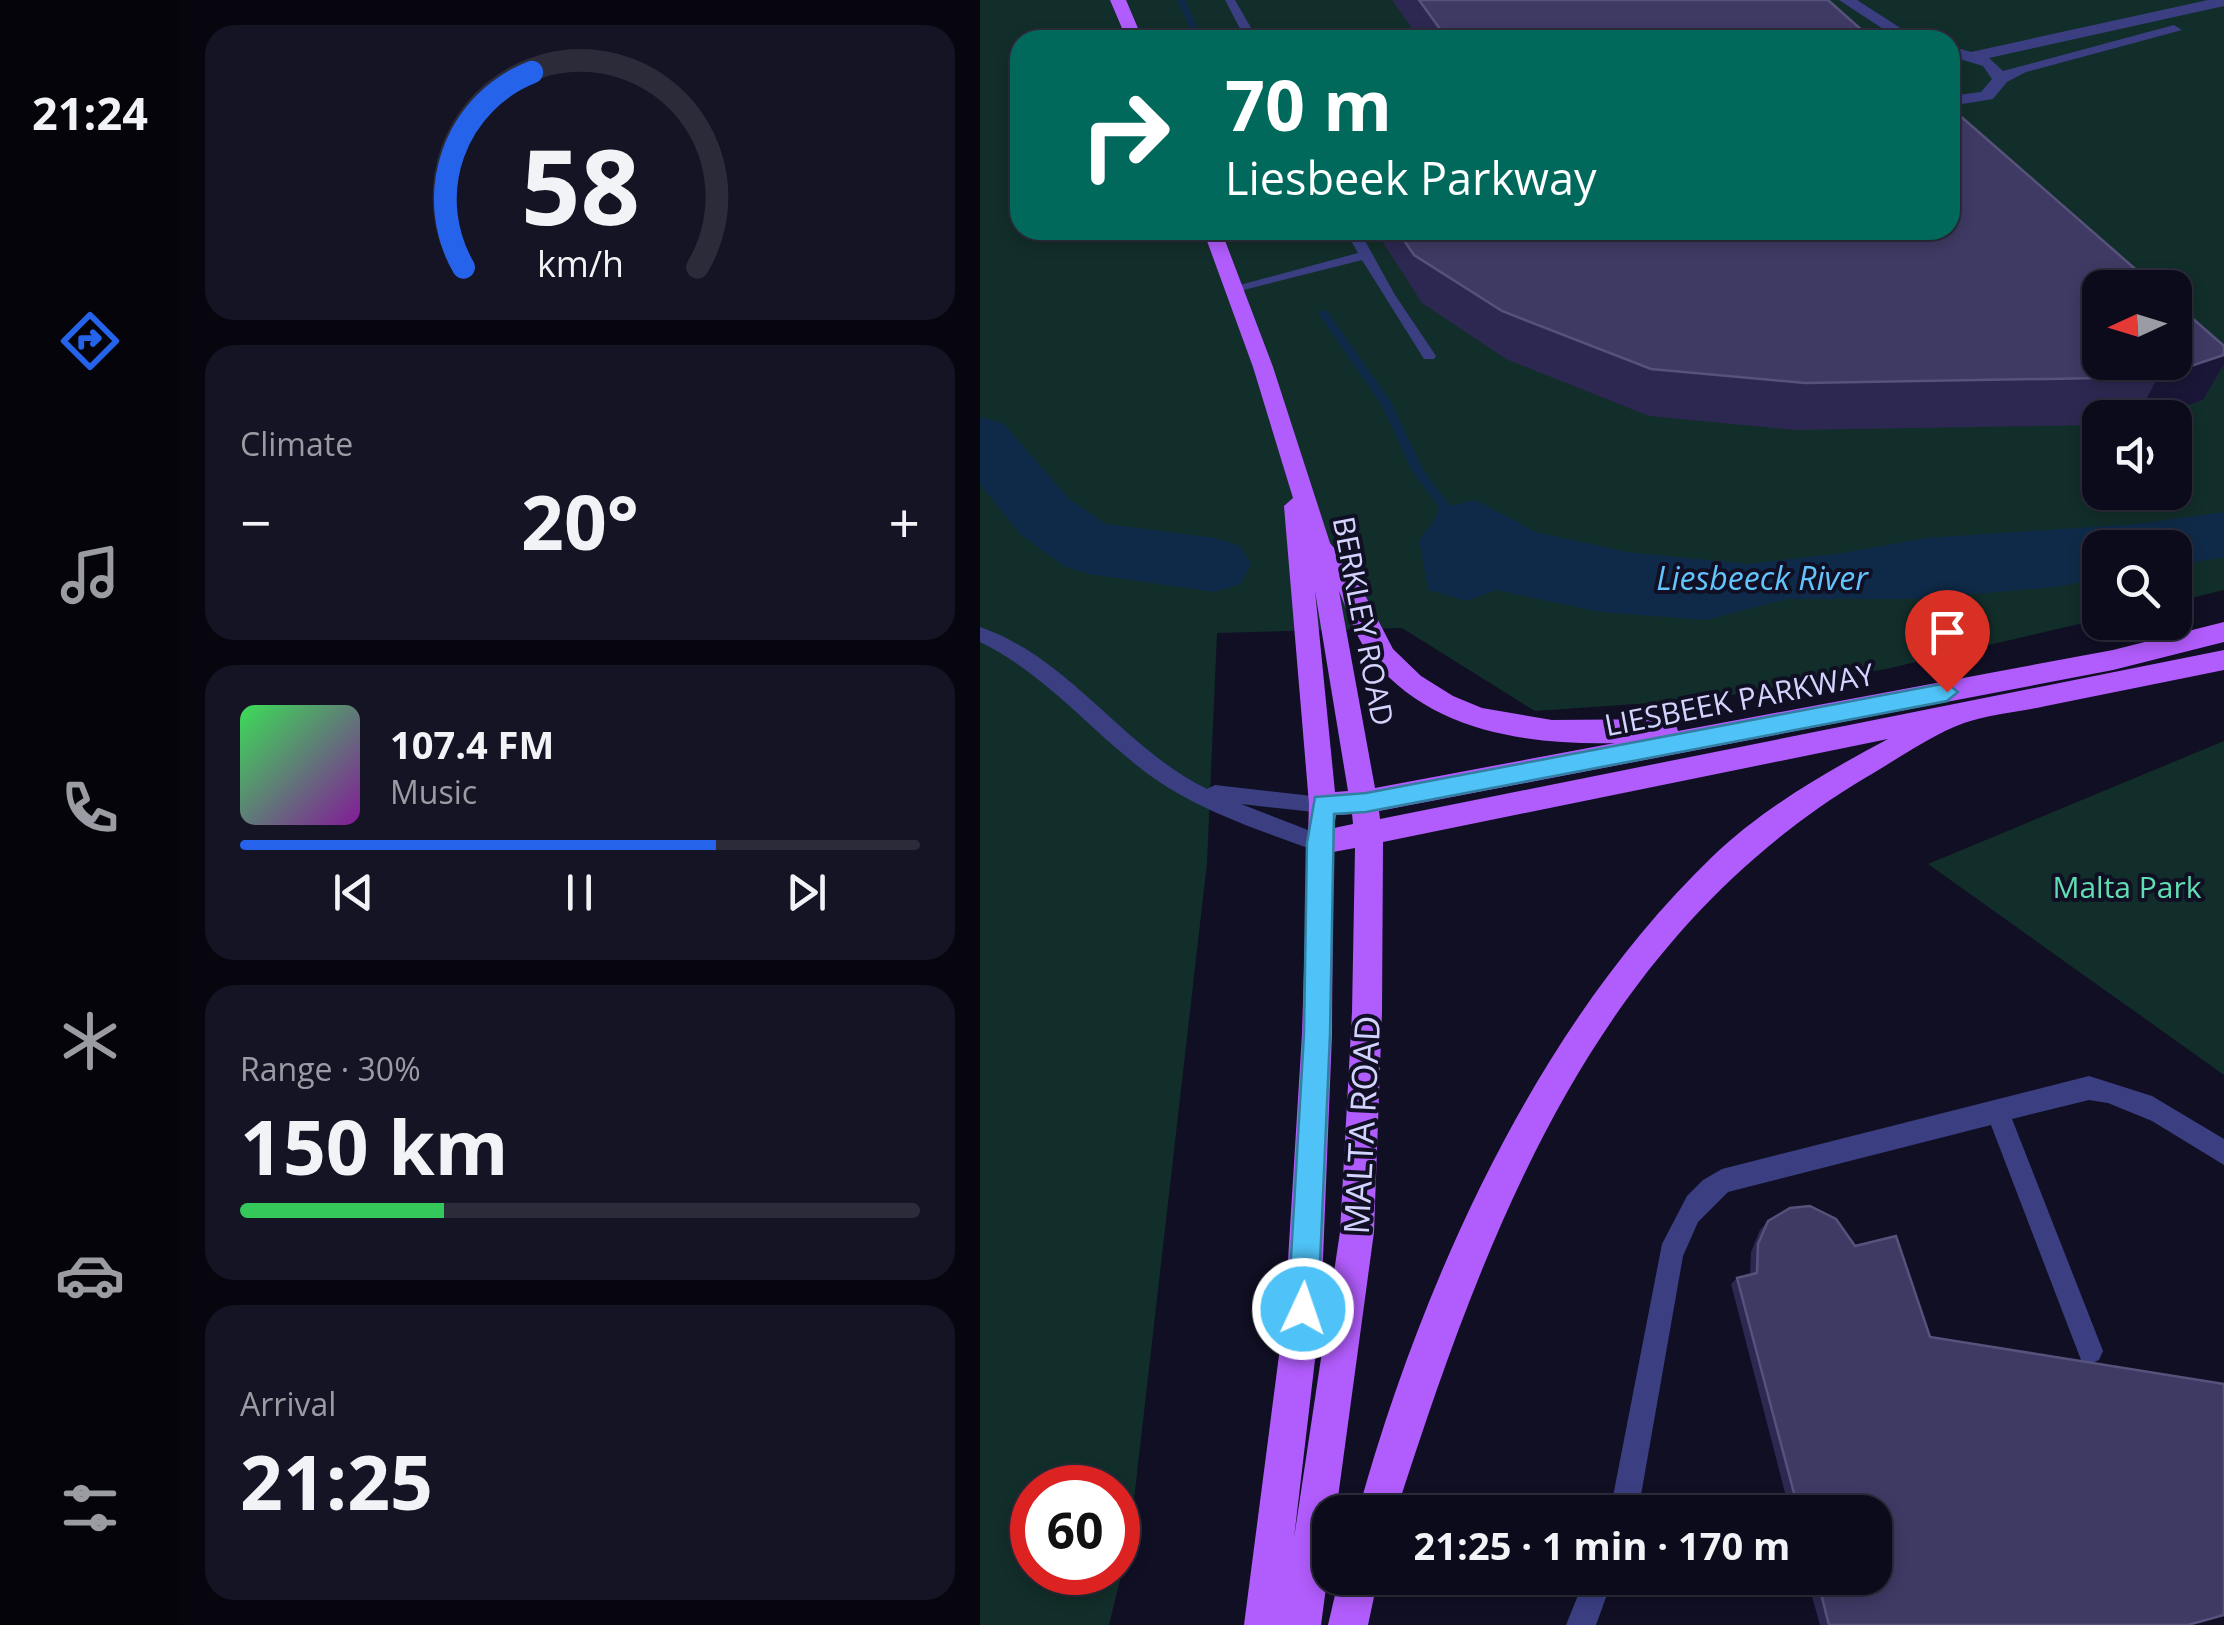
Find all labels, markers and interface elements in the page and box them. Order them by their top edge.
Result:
text: 70 m [1225,56,1392,152]
icon: right [1060,70,1190,200]
text: 21:24 [32,82,148,143]
text: 58 [521,114,639,255]
text: Liesbeek Parkway [1225,147,1597,208]
text: km/h [537,239,623,287]
north arrow [2082,270,2192,380]
map controls [2082,270,2192,640]
icon: directions [55,306,125,376]
button: sound [2082,400,2192,510]
text: Climate [240,422,353,465]
text: 20° [521,470,639,572]
text: − [240,484,271,559]
text: + [889,484,920,559]
street label: BERKLEY ROAD [1324,513,1404,729]
button: search [2082,530,2192,640]
icon: music [55,540,125,610]
water label: Liesbeeck River [1656,556,1869,599]
pin [1905,590,1990,693]
icon: arrive [1920,605,1975,660]
street label: LIESBEEK PARKWAY [1601,653,1877,745]
text: 107.4 FM [390,718,554,770]
text: Music [390,770,477,813]
icon: phone [55,773,125,843]
icon: previous [326,865,381,920]
icon: pause [552,865,607,920]
icon: next [779,865,834,920]
park label: Malta Park [2052,866,2202,907]
icon: climate [55,1006,125,1076]
street label: MALTA ROAD [1332,1015,1390,1235]
text: Range · 30% [240,1047,421,1090]
text: 150 km [240,1095,508,1197]
icon: car [55,1240,125,1310]
position arrow [1251,1257,1355,1361]
text: Arrival [240,1382,336,1425]
text: 21:25 [240,1430,433,1532]
speed limit sign: 60 [1010,1465,1140,1595]
icon: filters [55,1473,125,1543]
text: 21:25 · 1 min · 170 m [1414,1519,1790,1571]

